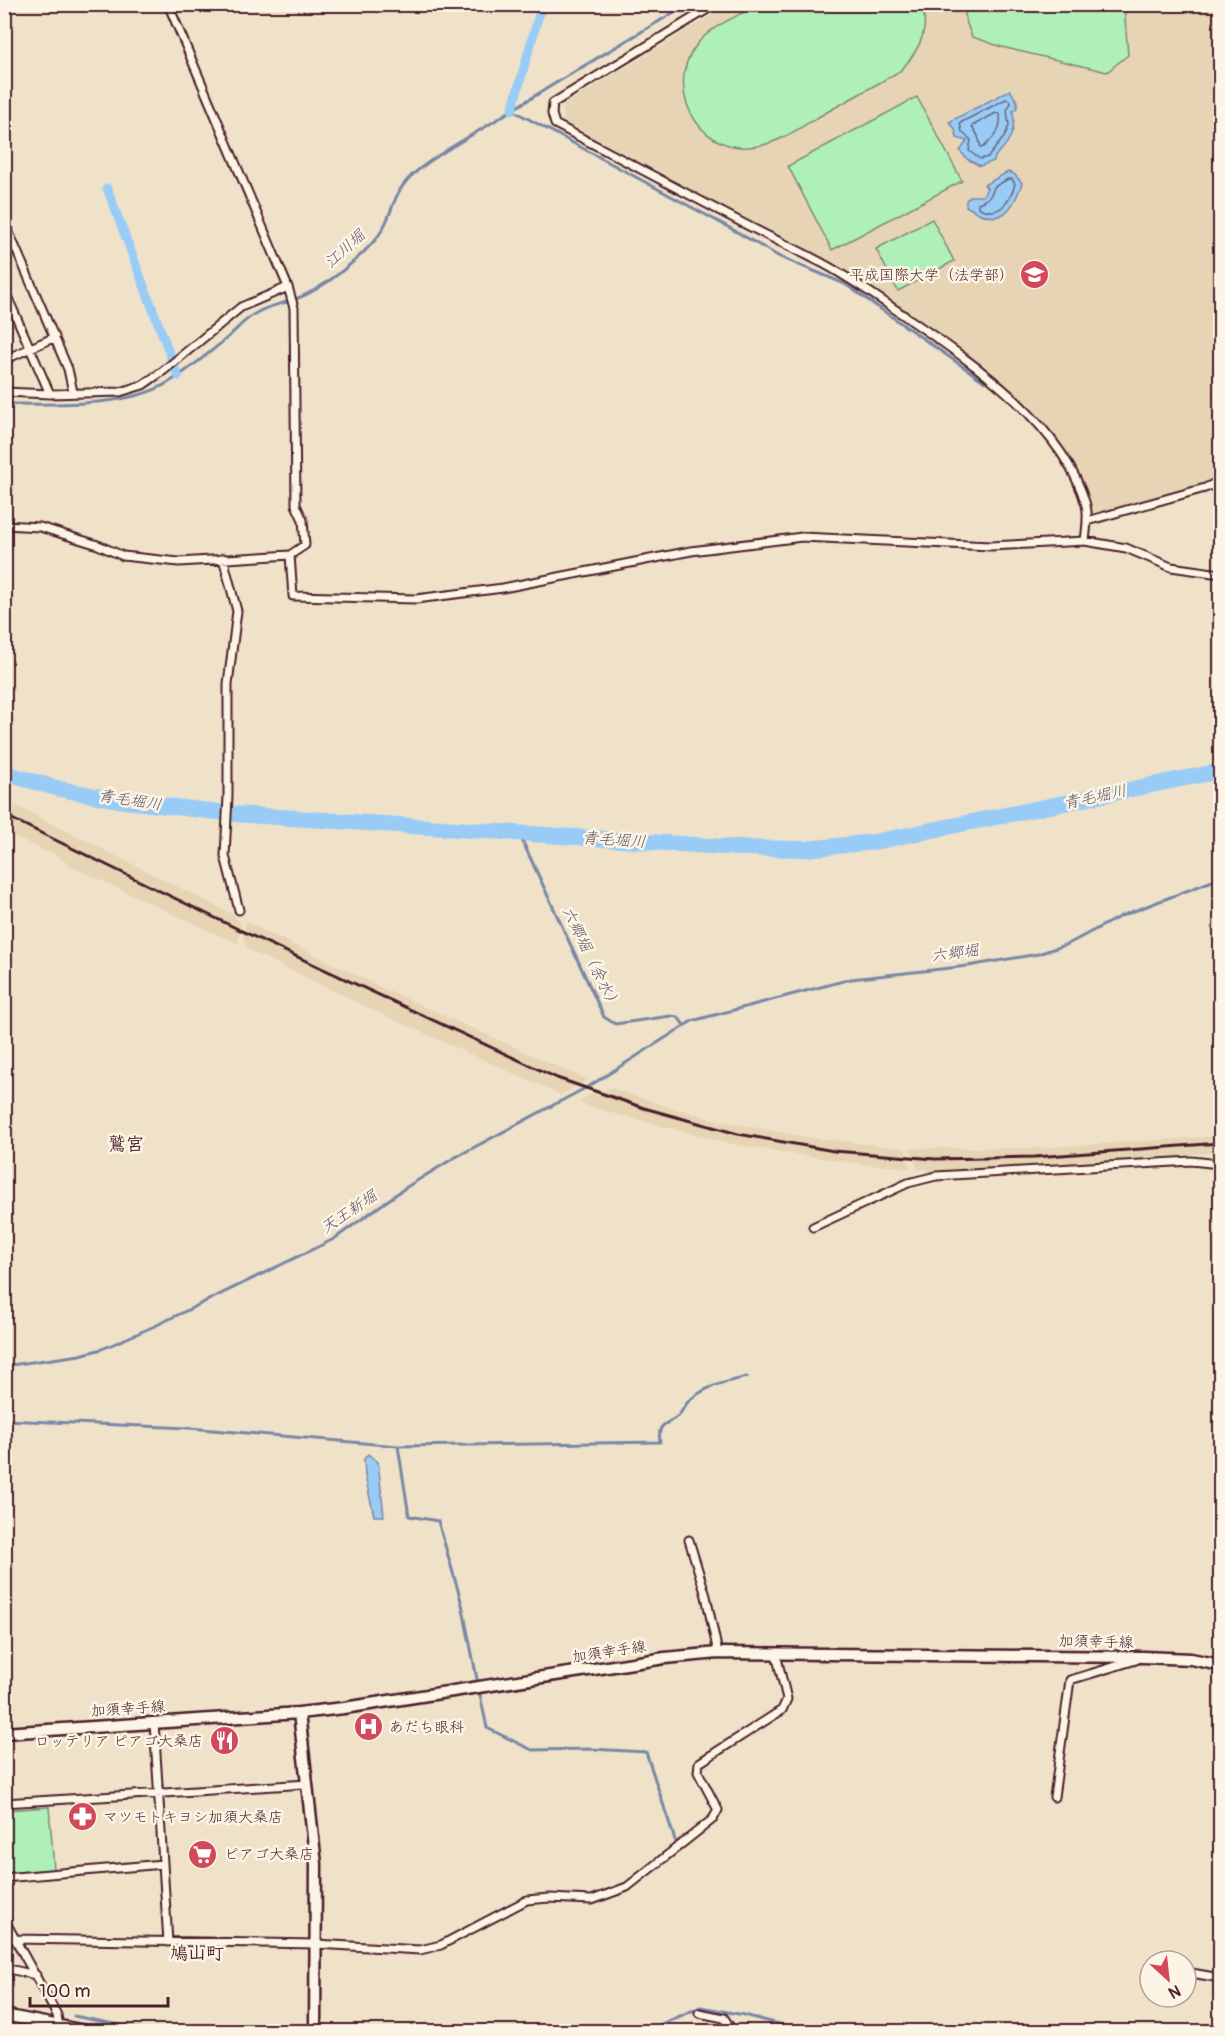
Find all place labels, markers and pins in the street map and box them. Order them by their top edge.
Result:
school or university icon: 平成国際大学（法学部） [1019,259,1051,291]
place label: 平成国際大学（法学部） [849,266,1014,285]
hospital icon: あだち眼科 [352,1711,384,1743]
place label: あだち眼科 [389,1718,464,1737]
restaurant icon: ロッテリア ピアゴ大桑店 [208,1725,240,1757]
place label: ロッテリア ピアゴ大桑店 [35,1732,203,1751]
pharmacy icon: マツモトキヨシ加須大桑店 [66,1801,98,1833]
place label: マツモトキヨシ加須大桑店 [103,1808,283,1827]
supermarket icon: ピアゴ大桑店 [187,1838,219,1870]
place label: ピアゴ大桑店 [224,1845,314,1864]

